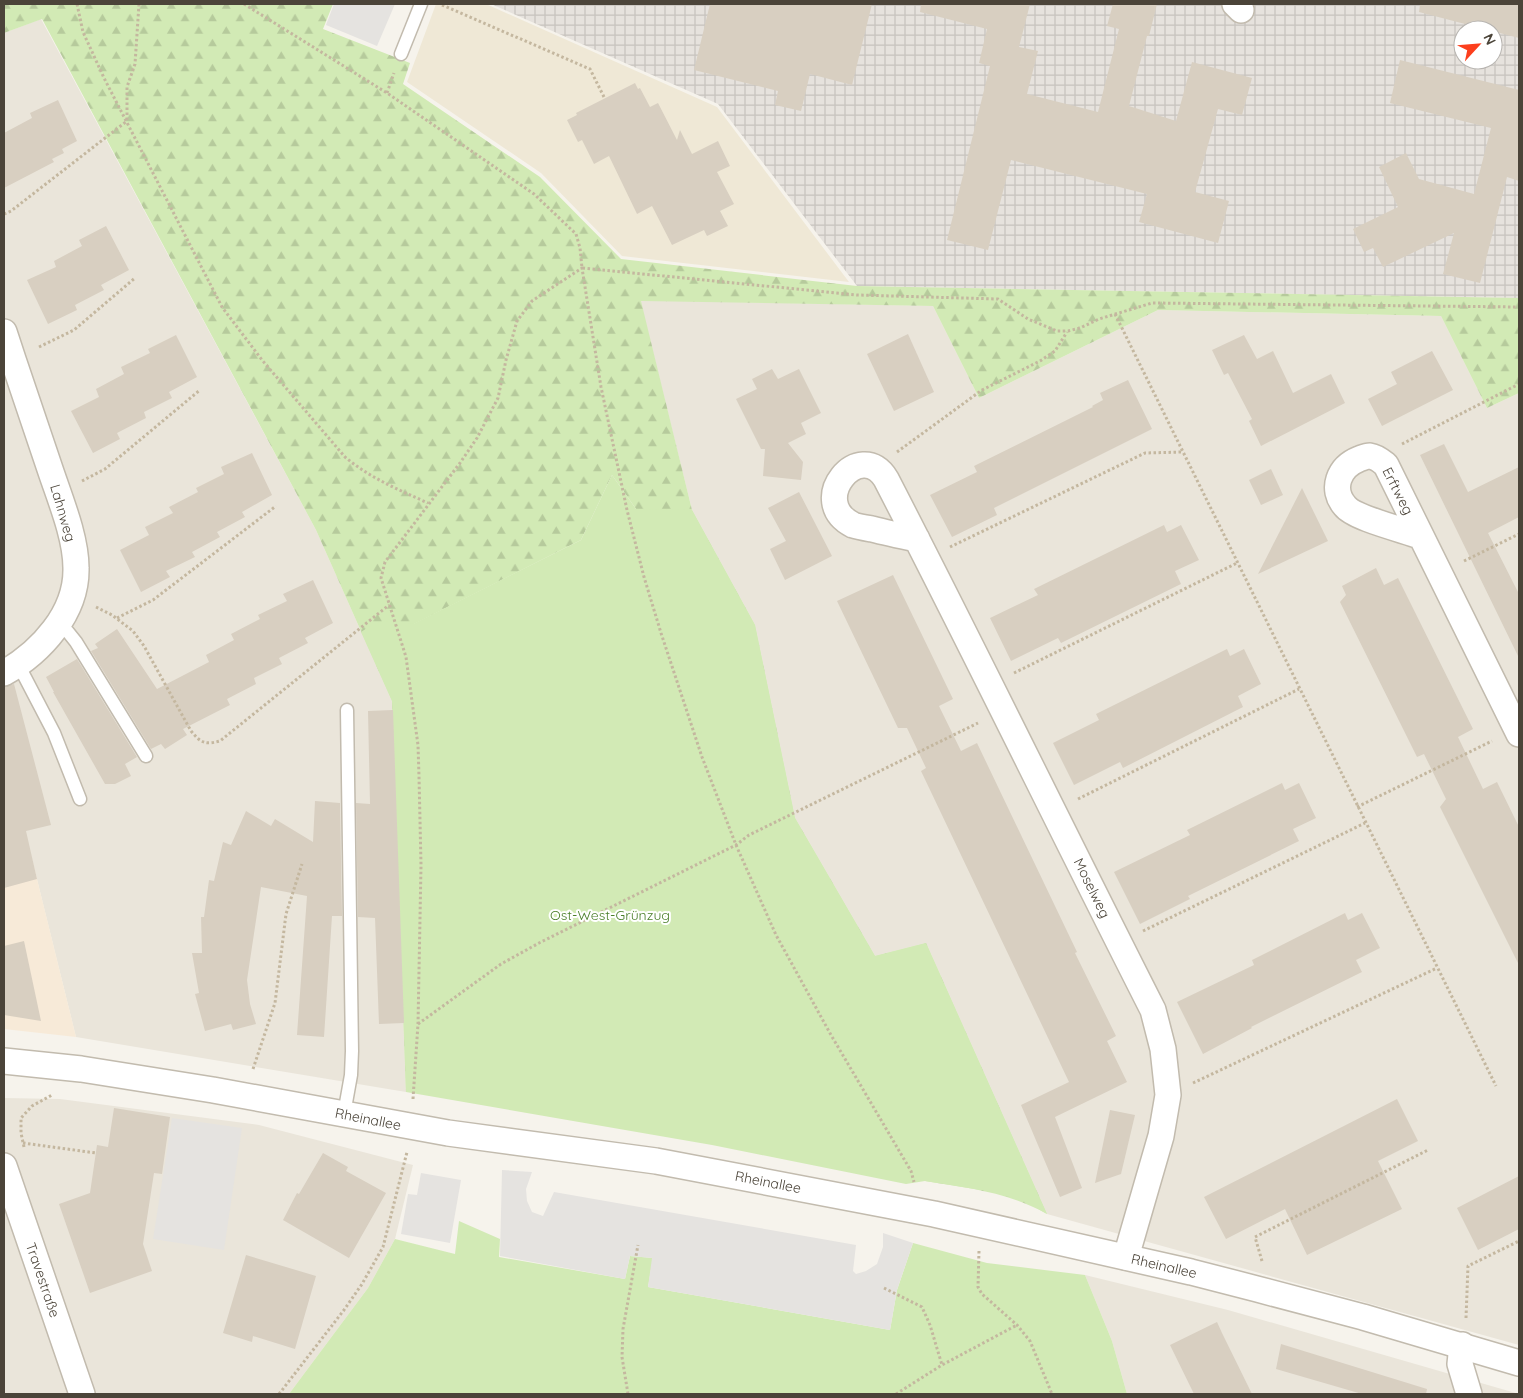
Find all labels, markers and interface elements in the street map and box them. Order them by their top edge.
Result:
north arrow [1453,20,1503,70]
text: N [1479,31,1500,48]
street label: Erftweg [1378,464,1418,518]
street label: Lahnweg [46,482,80,544]
street label: Moselweg [1070,855,1114,921]
park label: Ost-West-Grünzug [550,906,670,924]
street label: Rheinallee [333,1104,403,1134]
street label: Rheinallee [733,1167,803,1197]
street label: Travestraße [22,1240,64,1320]
street label: Rheinallee [1129,1250,1199,1282]

